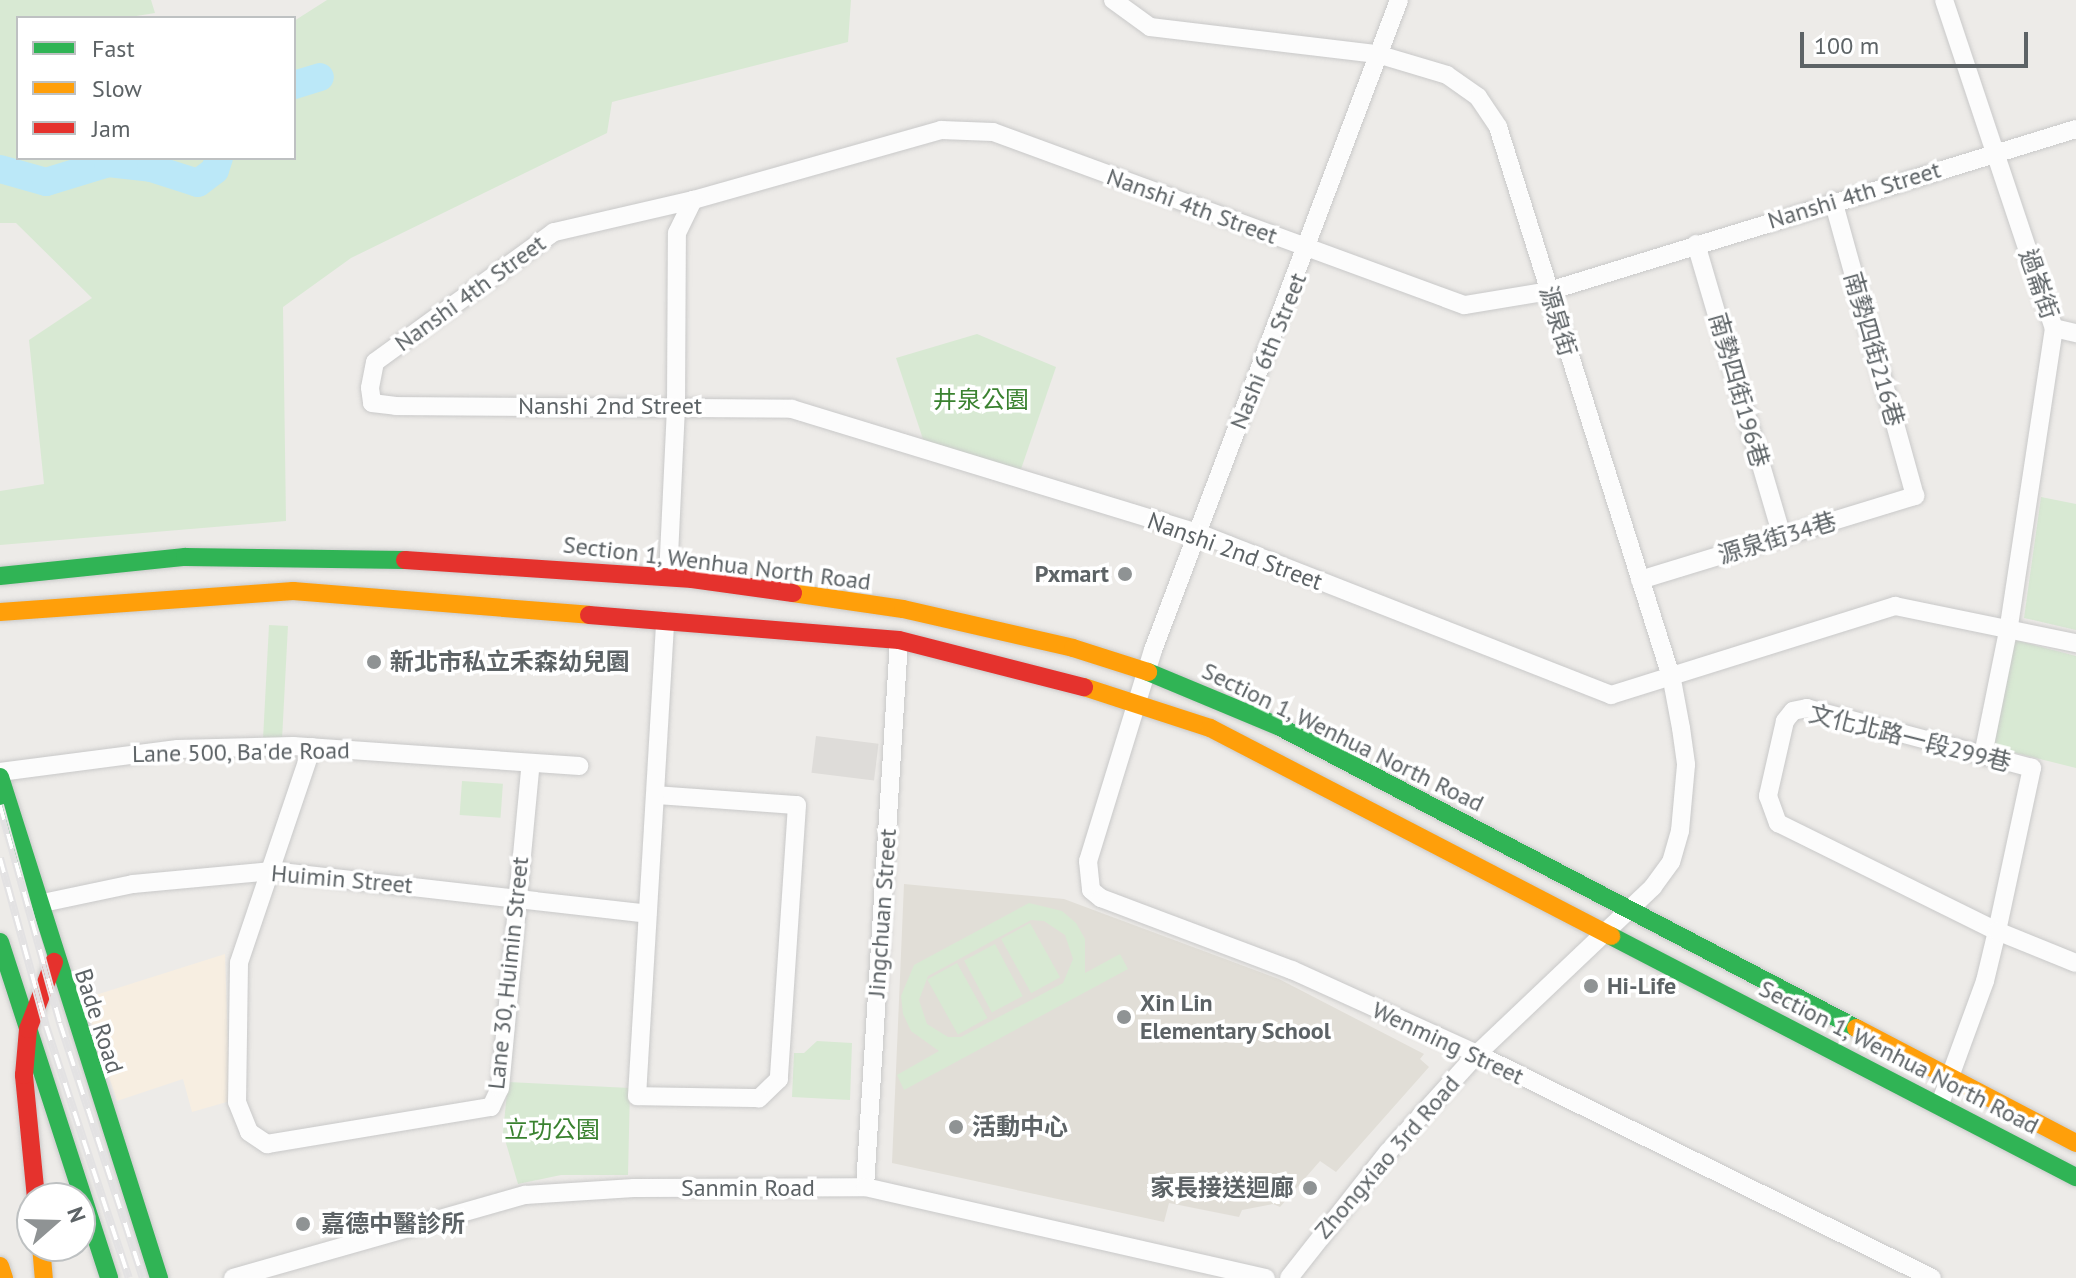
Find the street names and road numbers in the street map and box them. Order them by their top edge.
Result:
street label: Nanshi 4th Street [1764,155,1944,235]
street label: Nanshi 4th Street [1103,162,1281,250]
street label: Nanshi 4th Street [389,229,551,357]
street label: 過崙街 [2014,245,2064,323]
street label: 南勢四街216巷 [1838,268,1910,430]
street label: Nashi 6th Street [1224,269,1312,433]
street label: 源泉街 [1534,282,1582,360]
street label: 南勢四街196巷 [1703,309,1775,471]
street label: Nanshi 2nd Street [518,392,702,420]
street label: Nanshi 2nd Street [1144,506,1326,596]
street label: 源泉街34巷 [1714,506,1840,570]
street label: Section 1, Wenhua North Road [560,530,874,596]
street label: Section 1, Wenhua North Road [1196,656,1490,818]
street label: 文化北路一段299巷 [1806,699,2014,777]
street label: Lane 500, Ba'de Road [131,736,351,768]
street label: Jingchuan Street [862,828,902,998]
street label: Lane 30, Huimin Street [481,854,535,1092]
street label: Huimin Street [270,858,414,900]
street label: Bade Road [69,965,129,1077]
street label: Section 1, Wenhua North Road [1753,973,2045,1141]
street label: Wenming Street [1368,995,1528,1091]
street label: Zhongxiao 3rd Road [1308,1070,1466,1244]
street label: Sanmin Road [681,1174,815,1202]

